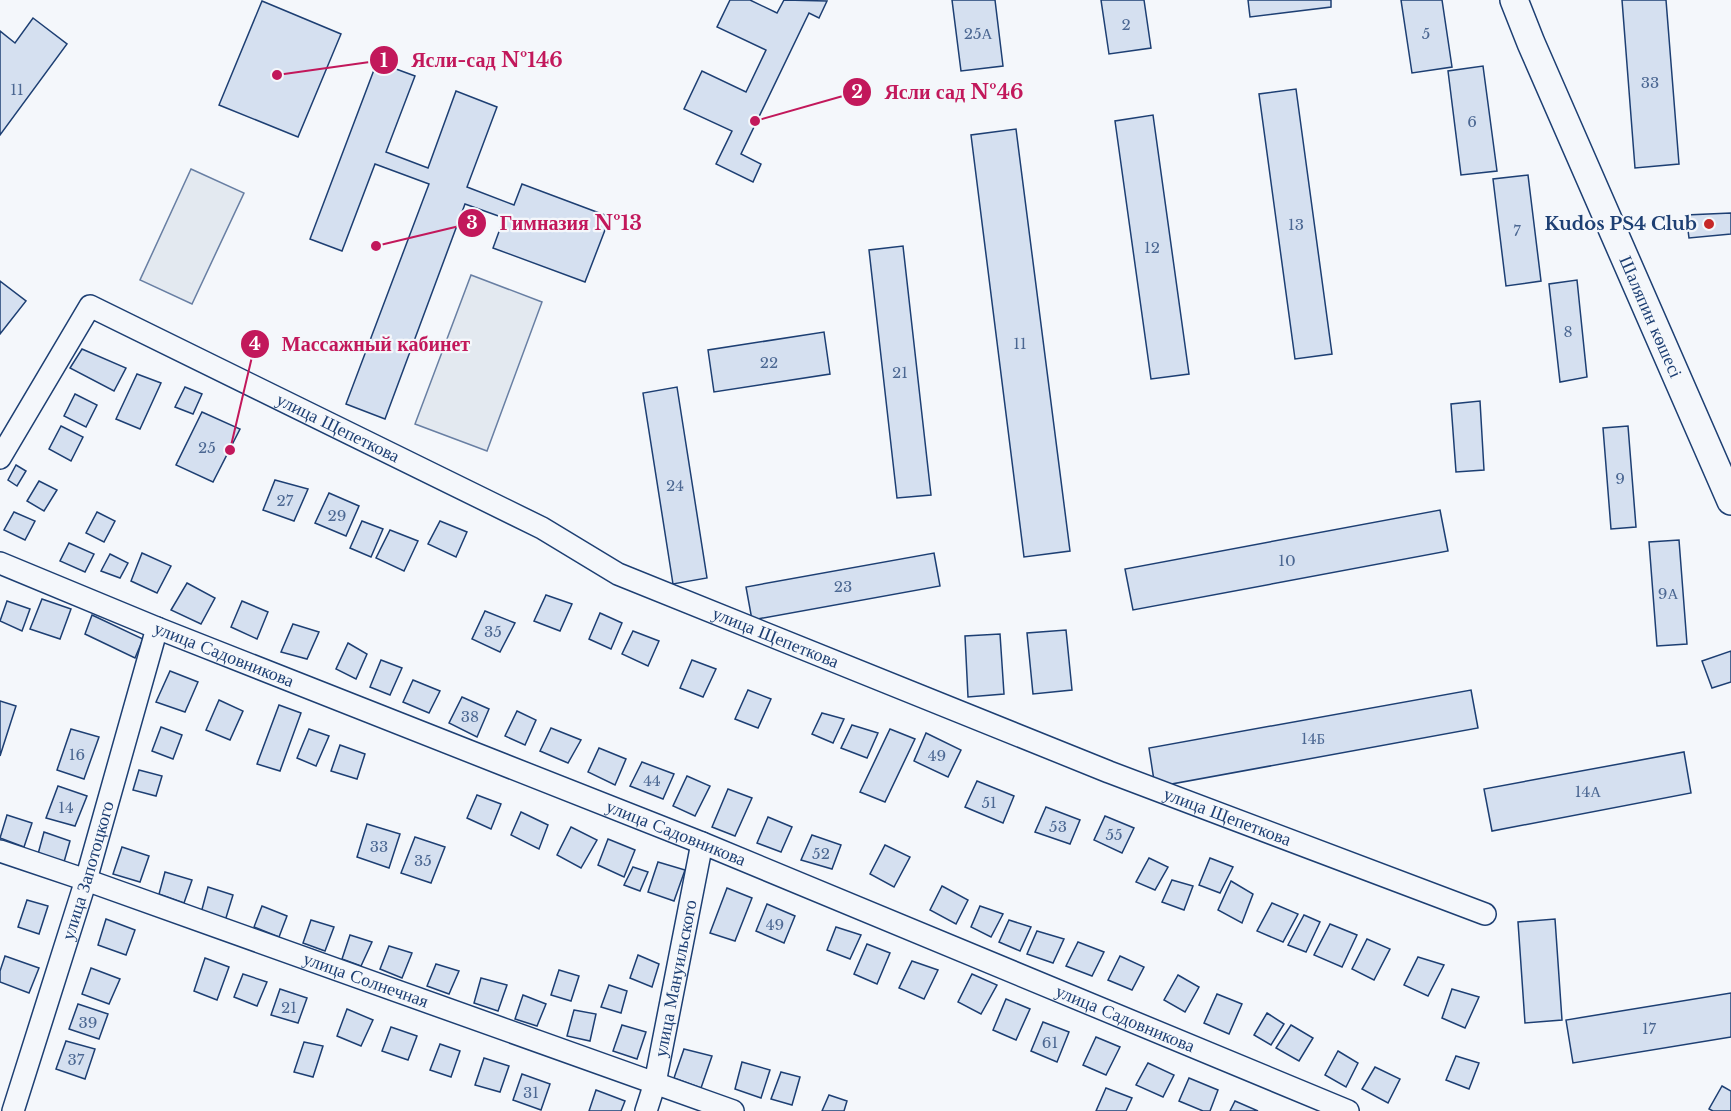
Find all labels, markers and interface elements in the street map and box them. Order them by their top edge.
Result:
house number: 2 [1121,15,1131,34]
house number: 25А [964,24,992,43]
house number: 5 [1422,24,1430,43]
callout: Ясли-сад №146 [369,41,575,79]
text: Ясли-сад №146 [411,48,563,72]
text: 1 [380,50,388,72]
callout: Ясли сад №46 [842,73,1036,111]
house number: 33 [1641,73,1659,92]
house number: 11 [10,80,24,99]
text: Ясли сад №46 [884,80,1024,104]
text: 2 [851,81,863,103]
house number: 6 [1467,112,1477,131]
callout: Гимназия №13 [457,204,654,242]
text: Гимназия №13 [500,211,642,235]
text: 3 [466,212,478,234]
place label: Kudos PS4 Club [1544,213,1697,235]
house number: 13 [1288,215,1304,234]
marker: Kudos PS4 Club [1702,217,1716,231]
house number: 7 [1513,221,1521,240]
house number: 12 [1144,238,1160,257]
street label: Шаляпин көшесі [1614,252,1687,381]
house number: 8 [1563,322,1573,341]
callout: Массажный кабинет [240,325,482,363]
text: Массажный кабинет [282,332,470,356]
text: 4 [249,333,261,355]
house number: 11 [1013,334,1027,353]
house number: 22 [760,353,778,372]
house number: 21 [892,363,908,382]
street label: улица Щепеткова [273,388,403,467]
house number: 25 [198,438,216,457]
house number: 9 [1615,469,1625,488]
house number: 24 [666,476,684,495]
house number: 27 [277,491,294,510]
house number: 29 [328,506,346,525]
house number: 10 [1278,551,1296,570]
house number: 23 [834,577,852,596]
house number: 9А [1658,584,1678,603]
street label: улица Щепеткова [709,602,842,673]
street label: улица Садовникова [151,617,297,692]
house number: 35 [484,622,502,641]
house number: 38 [461,707,479,726]
house number: 14Б [1301,729,1325,748]
house number: 16 [69,745,85,764]
house number: 49 [928,746,946,765]
house number: 44 [643,771,661,790]
house number: 14А [1575,782,1601,801]
street label: улица Щепеткова [1161,783,1294,851]
house number: 51 [981,793,997,812]
street label: улица Садовникова [603,795,749,871]
street label: улица Запотоцкого [57,798,119,943]
house number: 14 [58,798,74,817]
house number: 53 [1049,817,1067,836]
house number: 55 [1105,825,1123,844]
house number: 33 [370,837,388,856]
house number: 52 [812,844,830,863]
house number: 35 [414,851,432,870]
street label: улица Мануильского [649,898,702,1059]
house number: 49 [766,915,784,934]
street label: улица Солнечная [300,947,432,1012]
street label: улица Садовникова [1052,980,1198,1057]
house number: 21 [281,998,297,1017]
house number: 39 [79,1013,97,1032]
house number: 17 [1642,1019,1657,1038]
house number: 61 [1042,1033,1058,1052]
house number: 37 [68,1050,85,1069]
house number: 31 [523,1083,539,1102]

